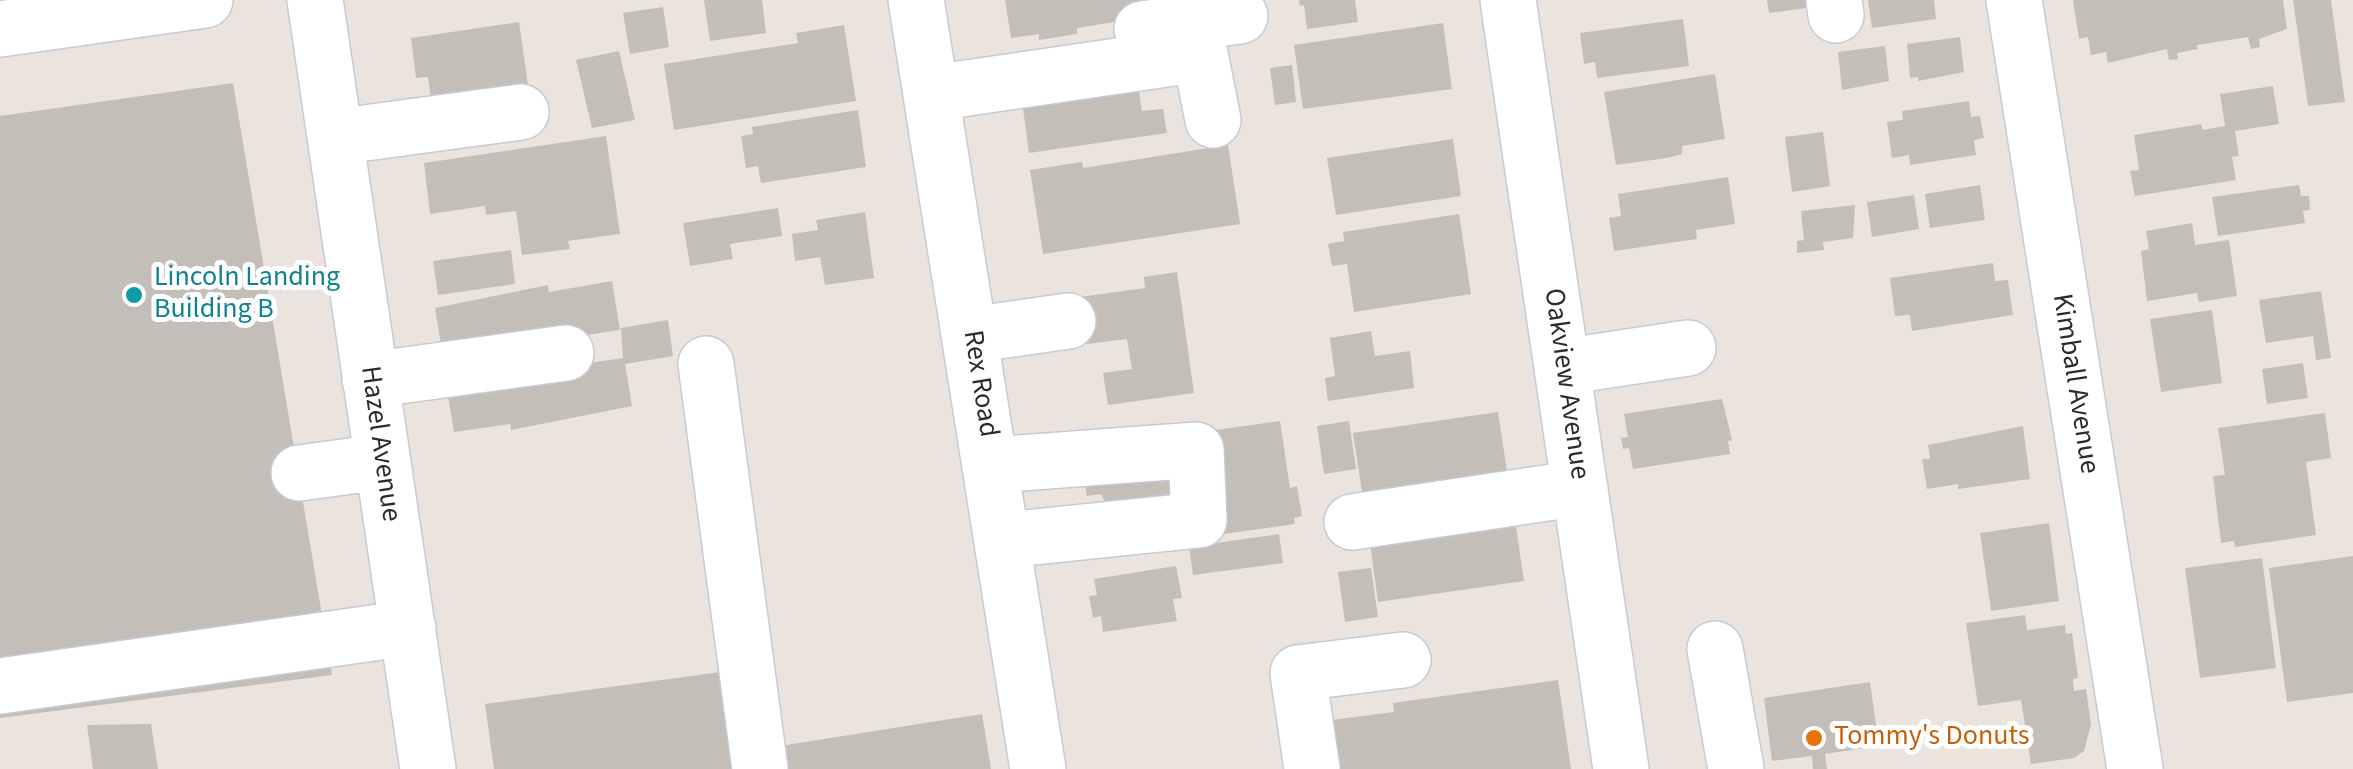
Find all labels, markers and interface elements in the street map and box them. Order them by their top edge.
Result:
place label: Lincoln Landing Building B [154,262,340,328]
marker: Lincoln Landing Building B [123,284,145,306]
street label: Oakview Avenue [1535,286,1595,482]
street label: Kimball Avenue [2043,292,2105,476]
street label: Rex Road [954,328,1004,440]
street label: Hazel Avenue [351,364,407,524]
place label: Tommy's Donuts [1834,721,2029,755]
marker: Tommy's Donuts [1803,727,1825,749]

